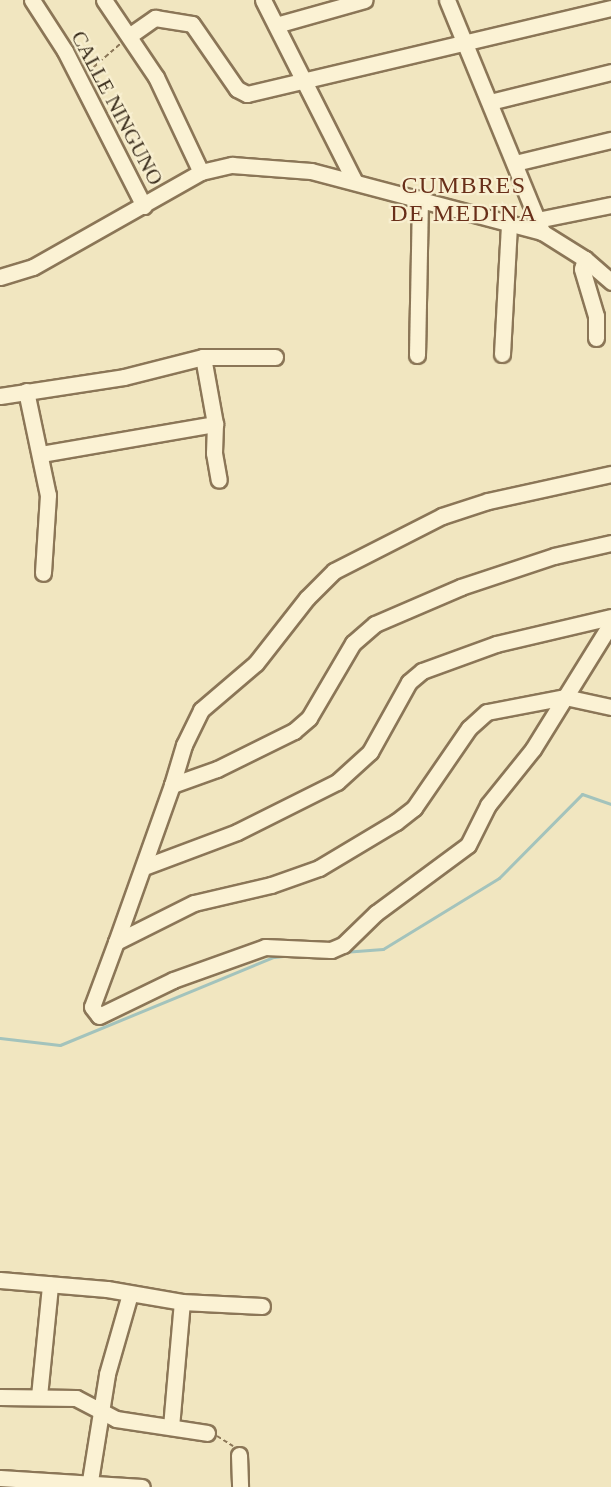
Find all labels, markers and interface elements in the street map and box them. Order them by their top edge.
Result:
street label: CALLE NINGUNO [66,27,168,189]
district label: CUMBRES DE MEDINA [390,172,538,228]

